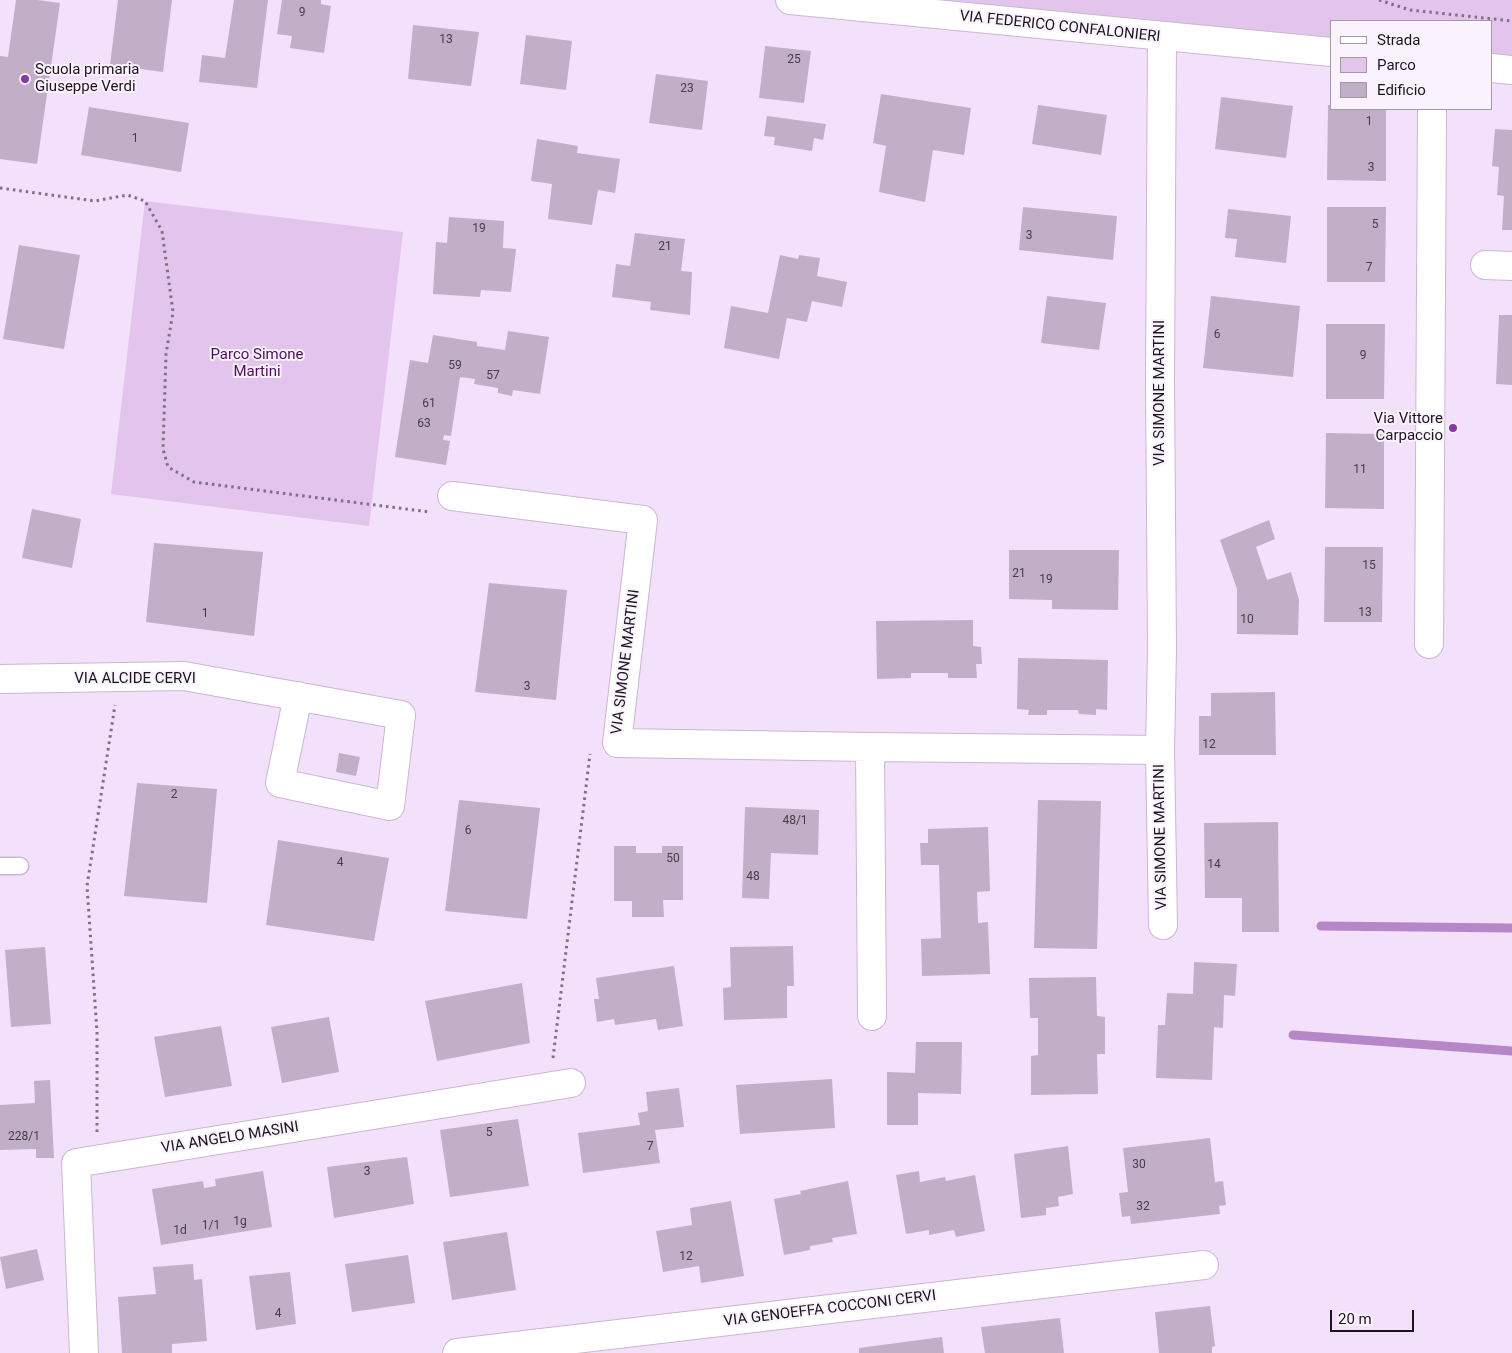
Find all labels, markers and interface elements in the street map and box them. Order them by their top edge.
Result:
house number: 9 [299,6,305,20]
street label: VIA FEDERICO CONFALONIERI [959,8,1161,46]
legend [1330,20,1492,110]
text: Strada [1377,31,1420,49]
house number: 13 [439,33,453,47]
house number: 25 [787,53,801,67]
text: Parco [1377,56,1416,74]
place label: Scuola primaria Giuseppe Verdi [35,61,139,96]
marker: Scuola primaria Giuseppe Verdi [19,73,31,85]
text: Edificio [1377,81,1426,99]
house number: 23 [680,82,694,96]
house number: 1 [1366,115,1372,129]
house number: 1 [132,132,138,146]
house number: 3 [1368,161,1374,175]
house number: 5 [1372,218,1378,232]
house number: 19 [472,222,486,236]
house number: 3 [1026,229,1032,243]
house number: 21 [658,240,672,254]
house number: 7 [1366,261,1372,275]
street label: VIA SIMONE MARTINI [1151,320,1169,466]
house number: 6 [1214,328,1220,342]
park label: Parco Simone Martini [210,346,304,381]
house number: 9 [1360,349,1366,363]
house number: 59 [448,359,462,373]
house number: 57 [486,369,500,383]
house number: 61 [422,397,436,411]
place label: Via Vittore Carpaccio [1374,410,1443,445]
house number: 63 [417,417,431,431]
marker: Via Vittore Carpaccio [1447,422,1459,434]
house number: 11 [1353,463,1367,477]
house number: 15 [1362,559,1376,573]
house number: 21 [1012,567,1026,581]
house number: 19 [1039,573,1053,587]
street label: VIA SIMONE MARTINI [608,588,644,736]
house number: 13 [1358,606,1372,620]
house number: 1 [202,607,208,621]
house number: 10 [1240,613,1254,627]
street label: VIA ALCIDE CERVI [74,670,196,688]
house number: 3 [524,680,530,694]
house number: 12 [1202,738,1216,752]
street label: VIA SIMONE MARTINI [1151,764,1171,910]
house number: 2 [171,788,177,802]
house number: 48/1 [782,814,808,828]
house number: 6 [465,824,471,838]
house number: 50 [666,852,680,866]
house number: 4 [337,856,343,870]
house number: 14 [1207,858,1221,872]
house number: 48 [746,870,760,884]
street label: VIA ANGELO MASINI [160,1118,300,1158]
house number: 5 [486,1126,492,1140]
house number: 228/1 [8,1130,40,1144]
house number: 7 [647,1140,653,1154]
house number: 30 [1132,1158,1146,1172]
house number: 3 [364,1165,370,1179]
house number: 32 [1136,1200,1150,1214]
house number: 1g [233,1215,247,1229]
house number: 1/1 [202,1219,220,1233]
house number: 1d [173,1224,187,1238]
house number: 12 [679,1250,693,1264]
street label: VIA GENOEFFA COCCONI CERVI [723,1287,937,1331]
scale bar [1332,1300,1416,1332]
house number: 4 [275,1307,281,1321]
text: 20 m [1338,1310,1372,1328]

